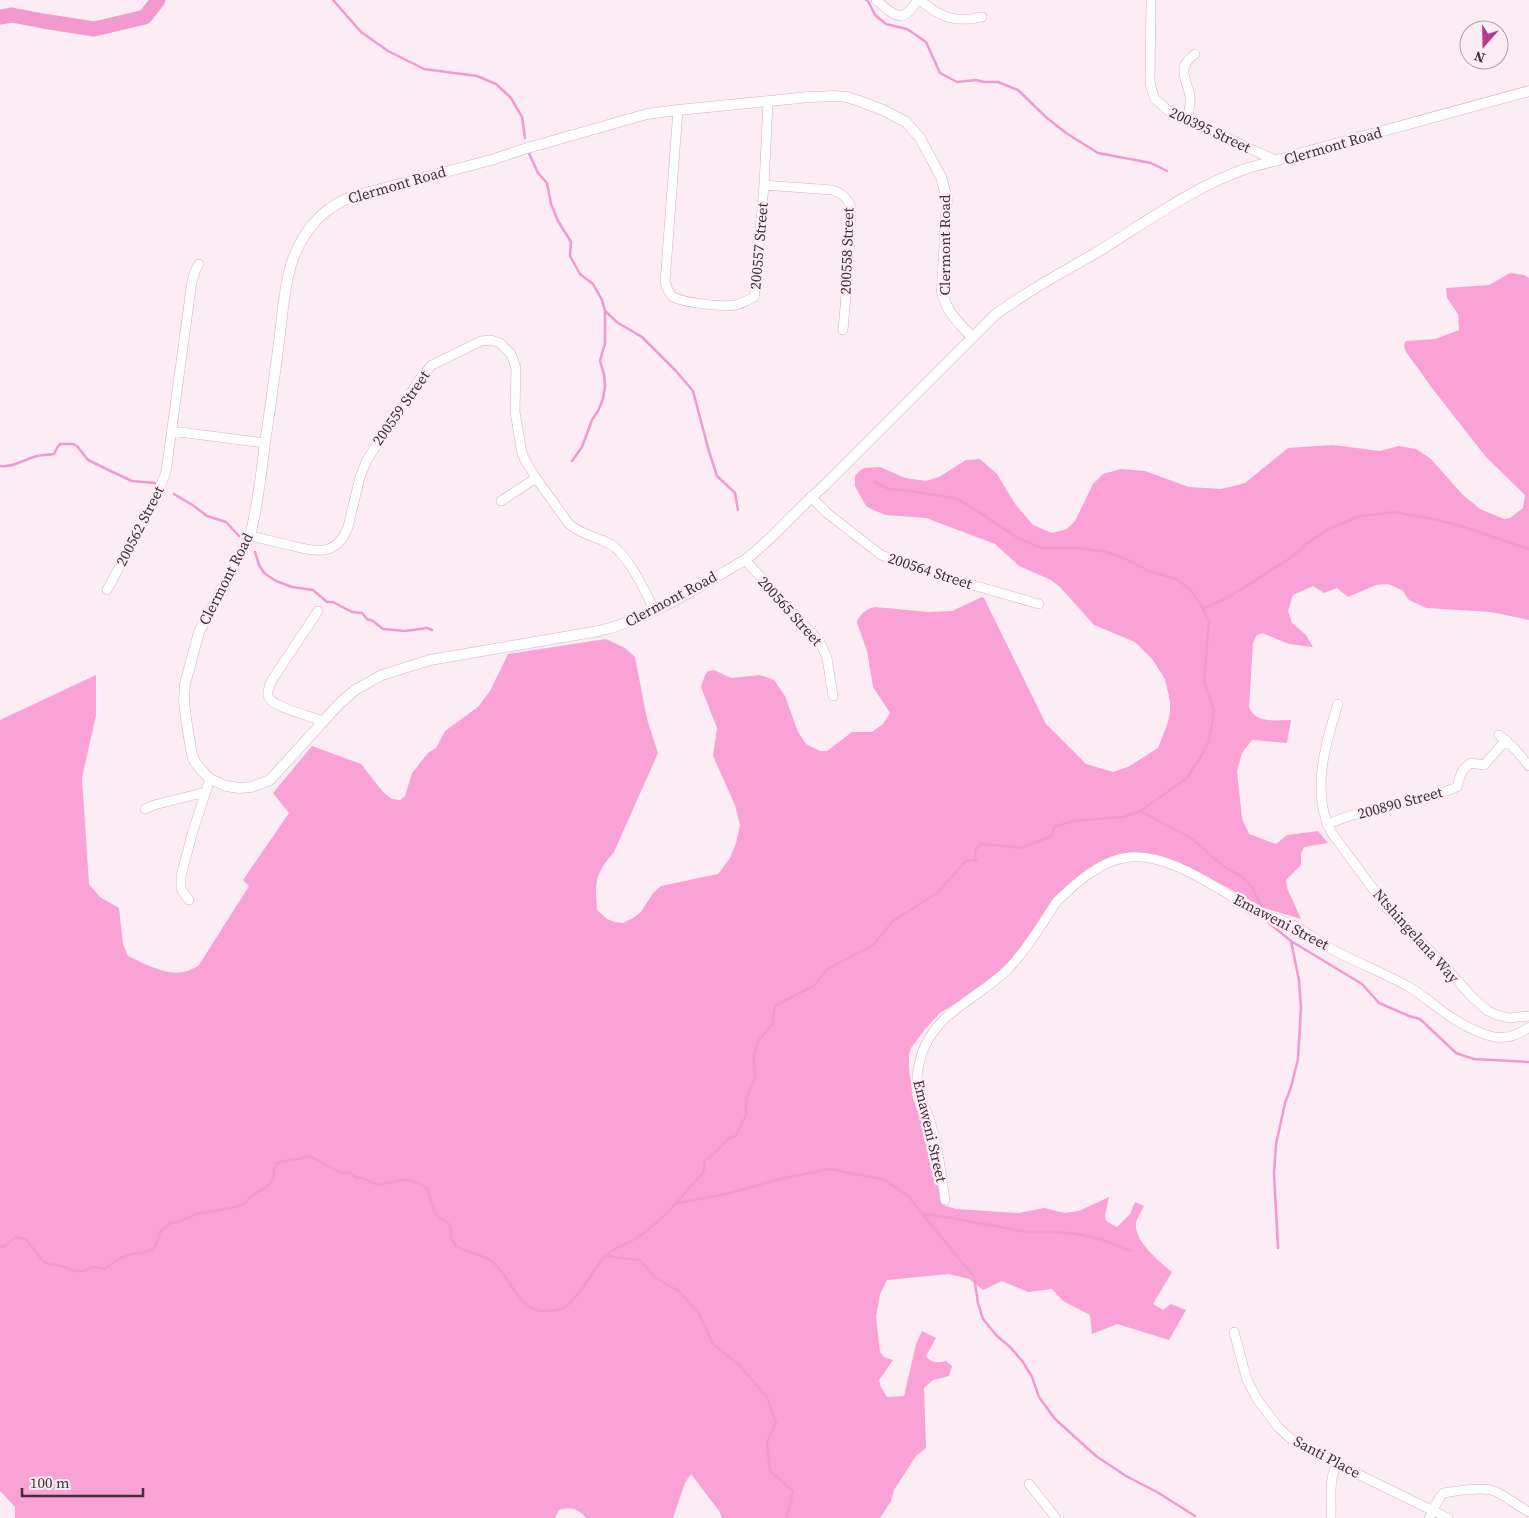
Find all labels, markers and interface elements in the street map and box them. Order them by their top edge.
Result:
north arrow [1459,20,1509,70]
text: N [1471,46,1488,68]
street label: 200395 Street [1166,102,1254,158]
street label: Clermont Road [1281,121,1385,170]
street label: Clermont Road [345,160,449,209]
street label: Clermont Road [934,194,955,296]
street label: 200557 Street [744,201,773,290]
street label: 200558 Street [834,207,859,295]
street label: 200559 Street [367,366,434,449]
street label: 200562 Street [110,482,169,569]
street label: Clermont Road [193,529,258,629]
street label: 200564 Street [885,547,975,594]
street label: Clermont Road [621,565,721,632]
street label: 200565 Street [753,571,827,650]
street label: 200890 Street [1355,781,1445,824]
street label: Ntshingelana Way [1368,884,1465,988]
street label: Emaweni Street [1230,888,1333,955]
street label: Emaweni Street [908,1078,953,1184]
street label: Santi Place [1290,1430,1365,1483]
scale bar [22,1466,144,1498]
text: 100 m [30,1472,70,1493]

